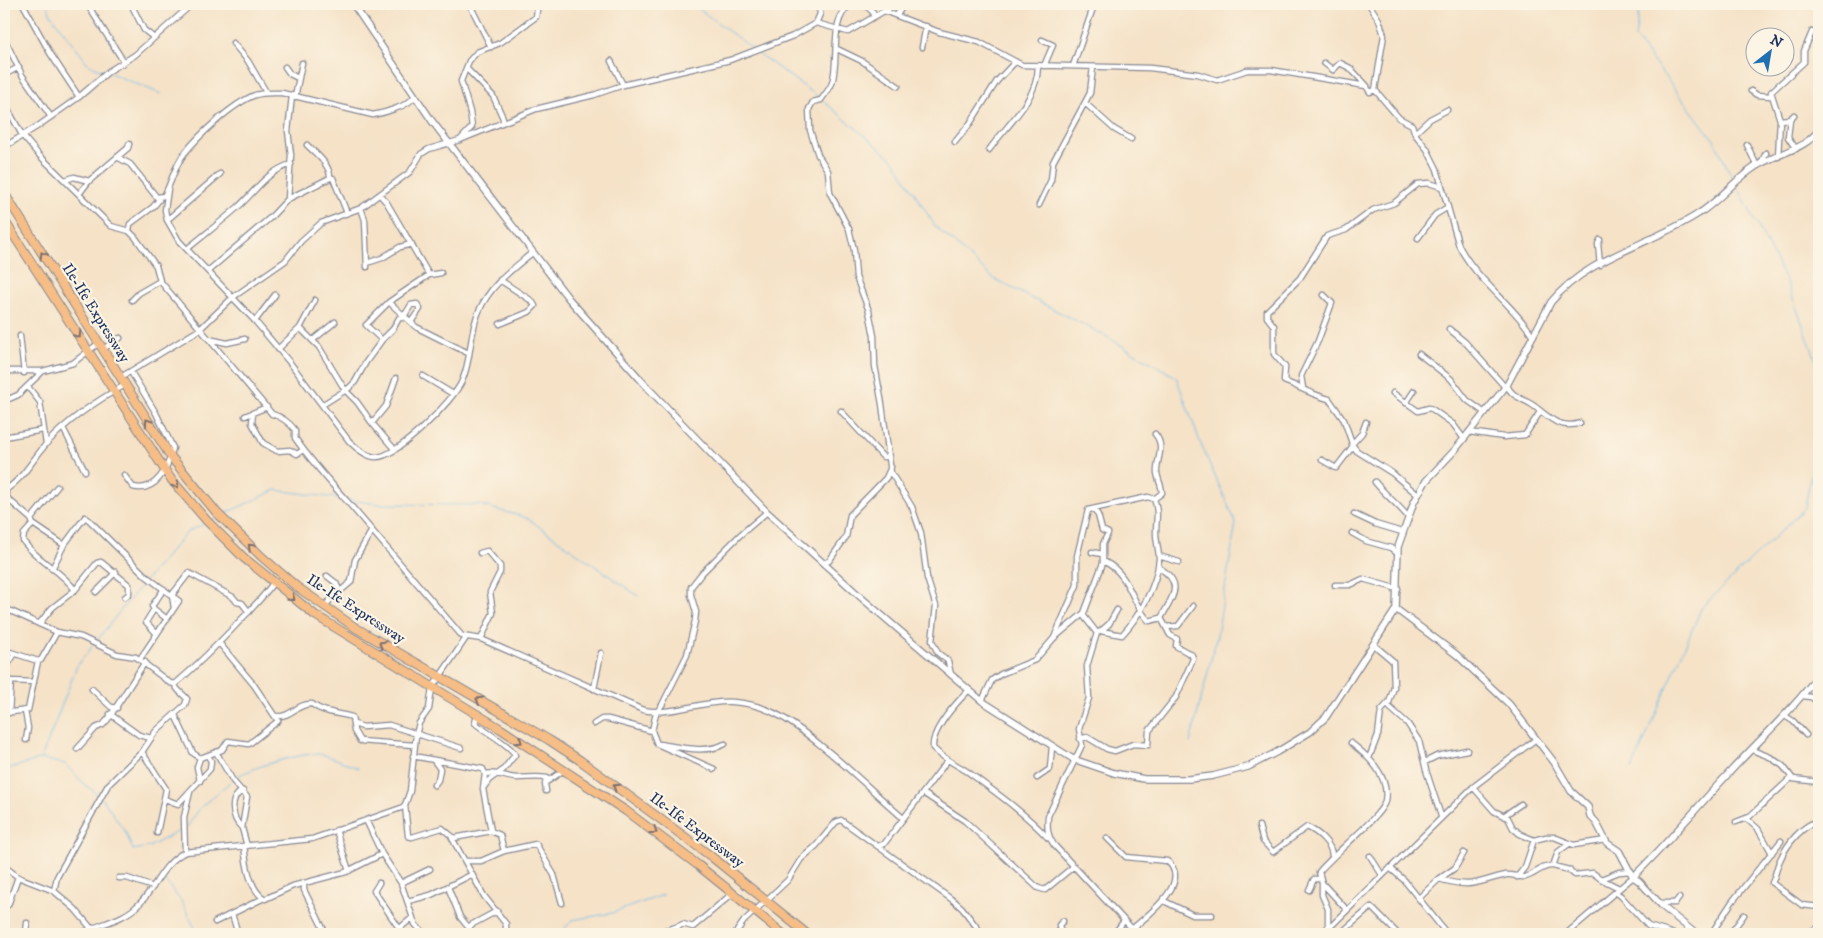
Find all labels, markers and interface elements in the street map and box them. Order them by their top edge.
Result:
north arrow [1746,28,1796,78]
text: N [1767,31,1786,53]
one-way arrow [40,252,50,261]
street label: Ile-Ife Expressway [58,260,135,367]
one-way arrow [72,329,81,338]
one-way arrow [145,419,154,428]
one-way arrow [171,480,180,489]
one-way arrow [248,544,257,553]
street label: Ile-Ife Expressway [303,570,410,648]
one-way arrow [287,593,296,602]
one-way arrow [378,640,387,650]
one-way arrow [475,697,484,707]
one-way arrow [513,734,522,744]
one-way arrow [612,784,622,793]
street label: Ile-Ife Expressway [646,788,749,872]
one-way arrow [648,825,658,834]

